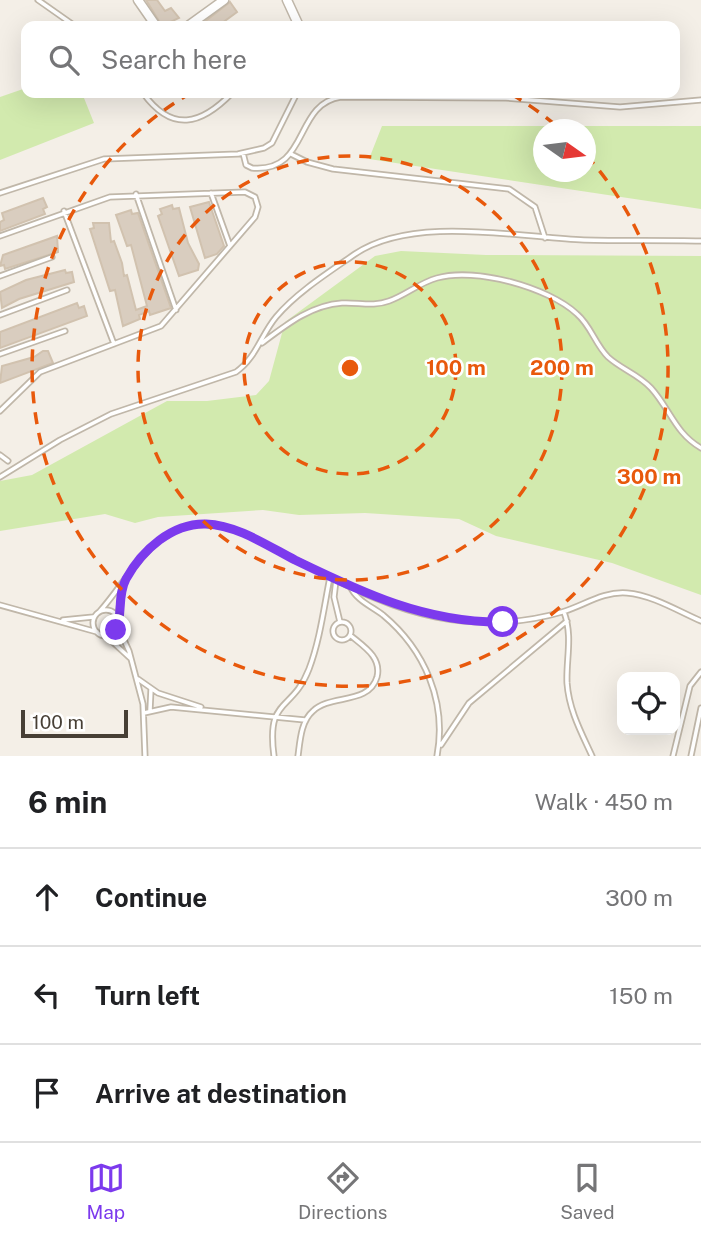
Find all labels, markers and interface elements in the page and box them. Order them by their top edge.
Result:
search box [21,21,680,98]
icon: search [45,41,83,79]
text: Search here [101,44,247,75]
north arrow [533,119,596,182]
text: 100 m [426,355,486,380]
text: 200 m [530,355,594,380]
centre of rings [338,356,362,380]
text: 300 m [617,464,681,489]
route start [487,606,518,637]
route end [100,614,131,645]
map controls [617,672,680,735]
button: locate [617,672,680,735]
scale bar [21,707,128,739]
text: 100 m [32,711,84,733]
text: 6 min [28,784,107,820]
text: Walk · 450 m [535,788,673,815]
icon: ahead [28,878,66,916]
text: Continue [95,882,207,913]
text: 300 m [605,884,673,911]
icon: left [28,976,66,1014]
text: Turn left [95,980,200,1011]
text: 150 m [609,982,673,1009]
icon: arrive [28,1074,66,1112]
text: Arrive at destination [95,1078,347,1109]
tab: Map [86,1159,125,1223]
tab: Directions [298,1159,387,1223]
tab: Saved [560,1159,615,1223]

